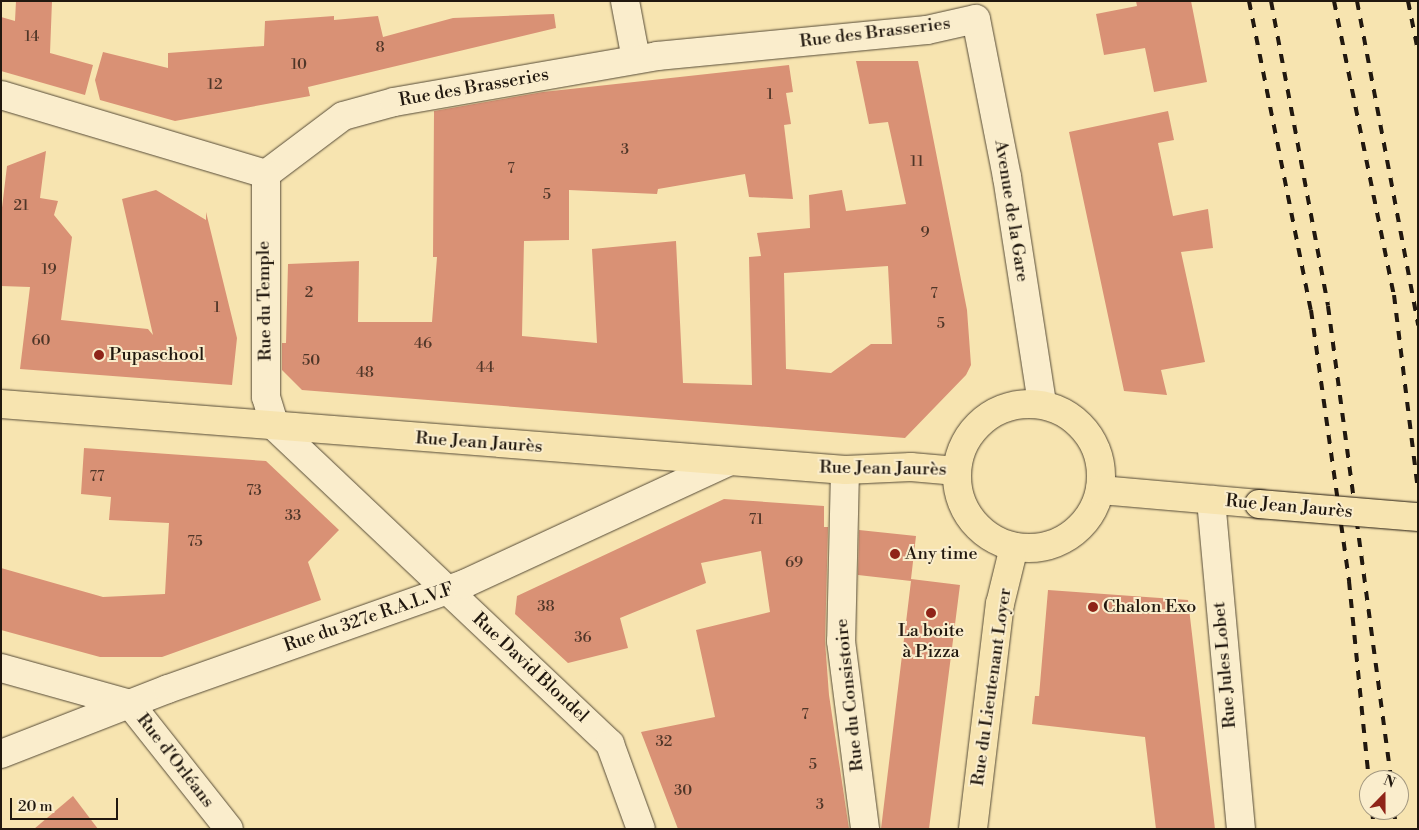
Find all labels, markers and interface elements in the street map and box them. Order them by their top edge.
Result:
street label: Rue des Brasseries [798,13,952,53]
house number: 14 [25,28,39,46]
house number: 8 [375,39,385,57]
house number: 10 [291,56,307,74]
street label: Rue des Brasseries [397,64,551,112]
house number: 12 [207,76,223,94]
house number: 1 [767,86,773,104]
street label: Avenue de la Gare [989,139,1033,283]
house number: 3 [621,141,629,159]
house number: 11 [910,153,924,171]
house number: 7 [507,160,515,178]
house number: 5 [543,186,551,204]
house number: 21 [13,197,29,215]
house number: 9 [920,224,930,242]
street label: Rue du Temple [253,241,277,361]
house number: 19 [41,261,57,279]
house number: 2 [305,284,313,302]
house number: 7 [930,285,938,303]
house number: 1 [214,299,220,317]
house number: 5 [937,315,945,333]
house number: 60 [31,332,51,350]
house number: 46 [414,335,432,353]
place label: Pupaschool [109,344,204,366]
marker: Pupaschool [93,349,105,361]
house number: 50 [302,352,320,370]
house number: 44 [476,359,494,377]
house number: 48 [356,364,374,382]
street label: Rue Jean Jaurès [415,428,543,458]
street label: Rue Jean Jaurès [819,457,947,481]
house number: 77 [89,468,105,486]
house number: 73 [246,482,262,500]
street label: Rue Jean Jaurès [1225,491,1353,523]
house number: 33 [285,507,301,525]
house number: 71 [749,511,763,529]
house number: 75 [187,533,203,551]
place label: Any time [905,543,978,565]
marker: Any time [889,548,901,560]
house number: 69 [785,554,803,572]
street label: Rue du 327e R.A.L.V.F [281,579,457,657]
street label: Rue du Lieutenant Loyer [967,587,1017,787]
place label: Chalon Exo [1103,596,1196,618]
house number: 38 [537,598,555,616]
marker: Chalon Exo [1087,601,1099,613]
street label: Rue Jules Lobet [1209,601,1241,729]
marker: La boite à Pizza [925,607,937,619]
street label: Rue David Blondel [468,609,592,727]
street label: Rue du Consistoire [831,617,869,773]
place label: La boite à Pizza [898,621,964,664]
house number: 36 [574,629,592,647]
house number: 7 [801,706,809,724]
street label: Rue d'Orléans [132,710,218,812]
house number: 32 [656,733,672,751]
house number: 5 [809,756,817,774]
north arrow [1359,770,1409,820]
text: N [1381,772,1398,792]
house number: 30 [674,782,692,800]
scale bar [12,788,120,820]
house number: 3 [816,796,824,814]
text: 20 m [18,797,53,816]

